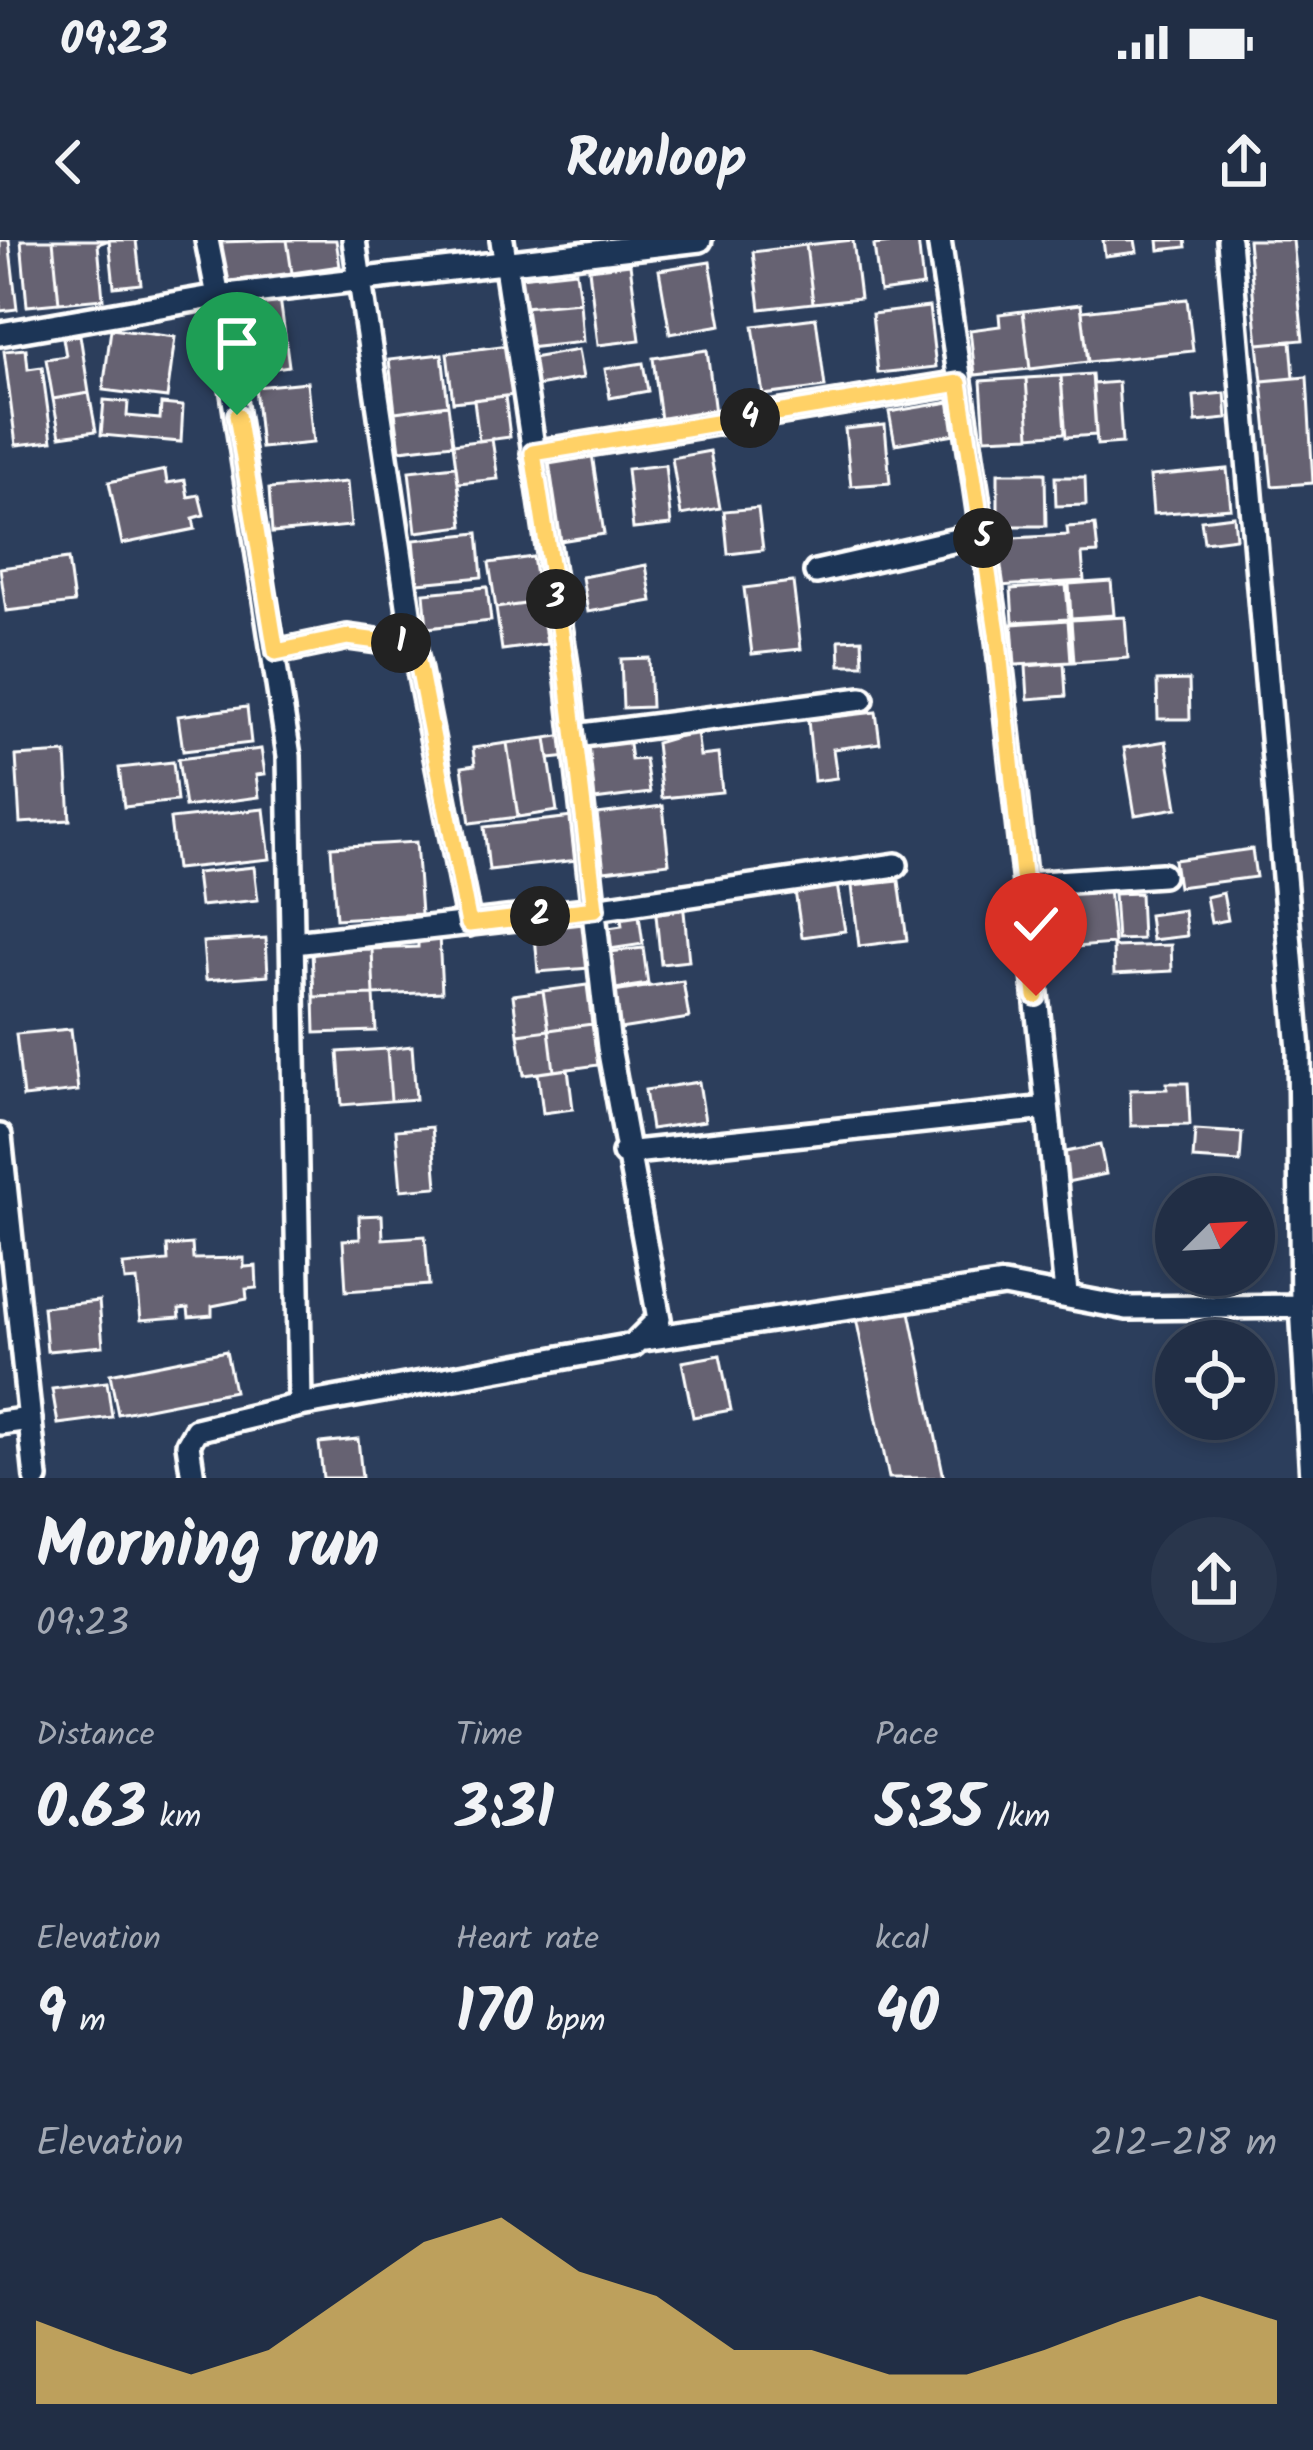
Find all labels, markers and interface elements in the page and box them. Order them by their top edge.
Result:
text: 09:23 [60,6,168,78]
text: Runloop [566,119,747,205]
icon: back [36,129,102,195]
icon: share [1211,129,1277,195]
pin [186,292,288,415]
icon: arrive [204,310,270,376]
pin: 4 [720,388,780,448]
text: 4 [741,391,759,444]
pin: 5 [953,508,1013,568]
text: 5 [975,511,991,564]
pin: 3 [526,569,586,629]
text: 3 [547,572,565,625]
pin: 1 [371,613,431,673]
text: 1 [396,616,406,669]
pin [985,873,1087,996]
pin: 2 [510,886,570,946]
text: 2 [530,889,550,942]
icon: check [1003,891,1069,957]
north arrow [1155,1176,1275,1296]
map controls [1155,1176,1275,1440]
button: locate [1155,1320,1275,1440]
text: Morning run [36,1496,380,1601]
button: share [1151,1517,1277,1643]
text: 09:23 [36,1594,129,1656]
text: Distance [36,1710,155,1763]
text: Time [456,1710,522,1763]
text: Pace [875,1710,938,1763]
text: 0.63 [36,1763,146,1859]
text: 3:31 [456,1763,554,1859]
text: 5:35 [875,1763,984,1859]
text: km [146,1792,201,1845]
text: /km [984,1792,1050,1845]
text: Elevation [36,1914,161,1967]
text: Heart rate [456,1914,599,1967]
text: kcal [875,1914,929,1967]
text: 9 [36,1967,66,2063]
text: 170 [456,1967,533,2063]
text: 40 [875,1967,939,2063]
text: m [66,1996,106,2049]
text: bpm [533,1996,606,2049]
text: Elevation [36,2114,184,2176]
text: 212–218 m [1091,2114,1277,2176]

